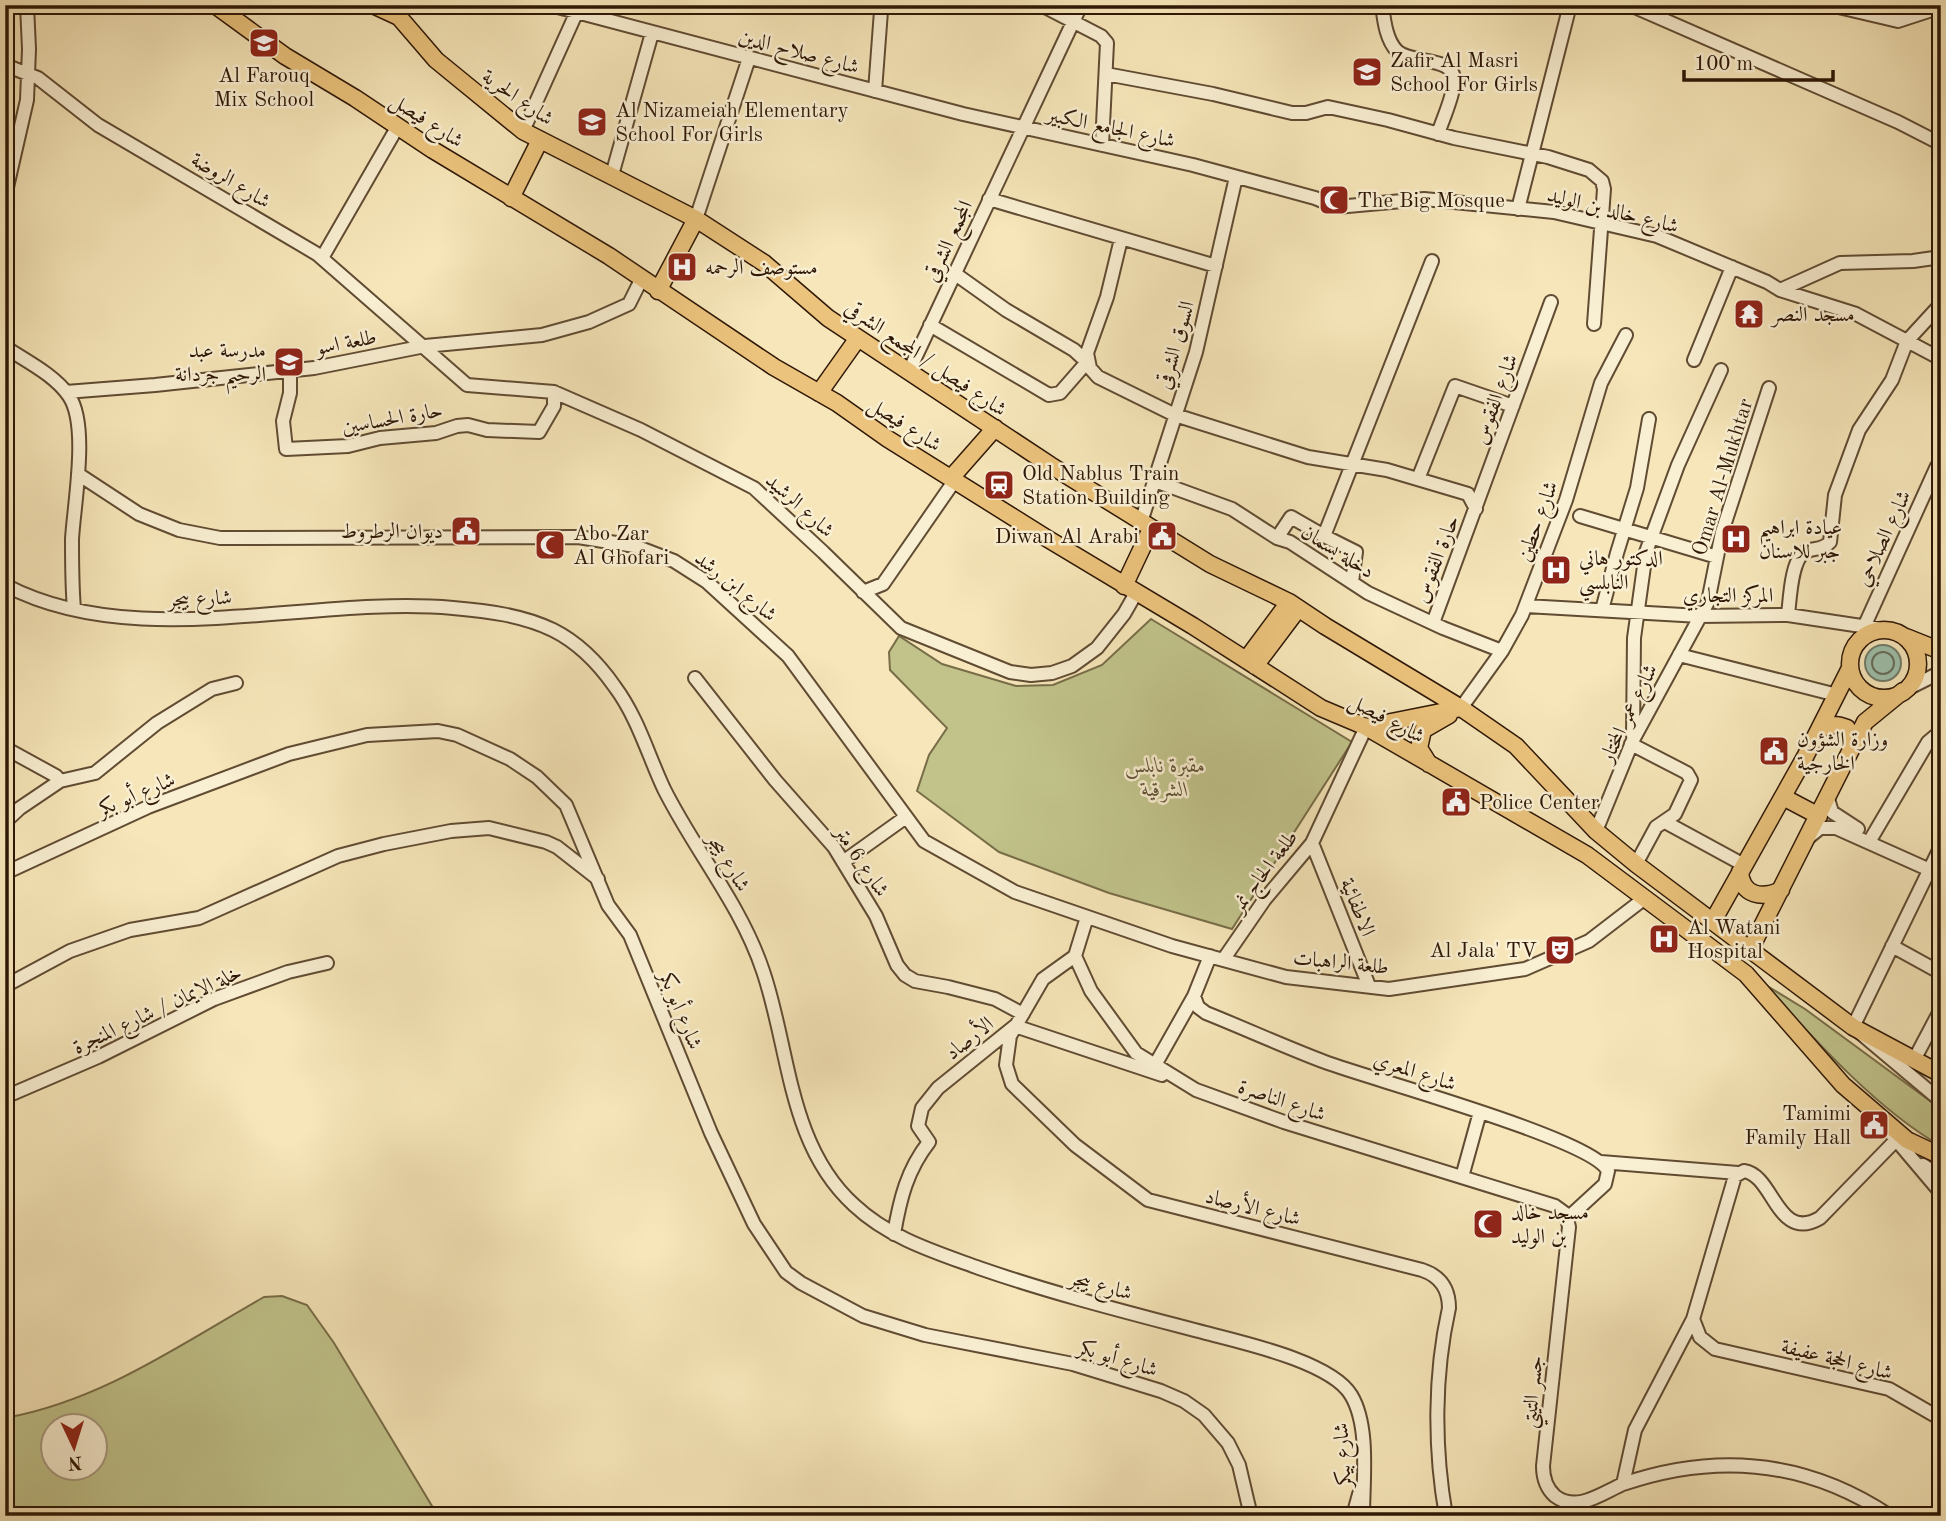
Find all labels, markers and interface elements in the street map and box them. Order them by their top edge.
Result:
school or university icon: Al Farouq Mix School [247,26,281,60]
street label: شارع صلاح الدين [734,26,861,85]
scale bar [1684,38,1832,82]
place label: Zafir Al Masri School For Girls [1390,51,1538,96]
text: 100 m [1694,54,1753,75]
school or university icon: Zafir Al Masri School For Girls [1350,55,1384,89]
place label: Al Farouq Mix School [214,66,314,111]
street label: شارع الحرية [474,66,557,135]
street label: شارع فيصل [383,90,466,158]
place label: Al Nizameiah Elementary School For Girls [615,101,849,146]
street label: شارع الجامع الكبير [1041,102,1177,159]
school or university icon: Al Nizameiah Elementary School For Girls [575,105,609,139]
street label: شارع الروضة [184,149,274,218]
mosque icon: The Big Mosque [1317,183,1351,217]
street label: شارع خالد بن الوليد [1543,185,1681,244]
place label: The Big Mosque [1357,191,1505,212]
street label: المجمع الشرقي [921,198,984,288]
hospital icon: مستوصف الرحمه [665,250,699,284]
place label: مستوصف الرحمه [705,257,818,280]
street label: شارع فيصل / المجمع الشرقي [837,297,1010,427]
temple icon: مسجد النصر [1732,297,1766,331]
street label: السوق الشرقي [1153,299,1204,393]
place label: مسجد النصر [1770,305,1855,328]
street label: طلعة اسو [312,327,379,361]
place label: مدرسة عبد الرحيم جردانة [175,341,266,395]
school or university icon: مدرسة عبد الرحيم جردانة [272,345,306,379]
street label: شارع الفقوس [1470,352,1528,450]
street label: شارع فيصل [861,394,944,462]
street label: Omar Al-Mukhtar [1690,396,1757,559]
street label: حارة الحساسين [340,400,444,439]
place label: Old Nablus Train Station Building [1022,464,1179,509]
station icon: Old Nablus Train Station Building [982,468,1016,502]
street label: شارع الرشيد [757,469,838,547]
street label: شارع حطين [1514,479,1568,566]
street label: شارع الصلاحي [1853,487,1921,592]
street label: حارة الفقوس [1411,513,1465,606]
public building icon: ديوان الرطروط [449,514,483,548]
place label: عيادة ابراهيم جبر للاسنان [1759,518,1842,564]
public building icon: Diwan Al Arabi [1145,519,1179,553]
place label: ديوان الرطروط [340,521,443,544]
street label: دخلة بسمان [1297,522,1378,583]
hospital icon: عيادة ابراهيم جبر للاسنان [1719,522,1753,556]
place label: Abo Zar Al Ghofari [573,524,669,569]
place label: Diwan Al Arabi [995,527,1139,548]
mosque icon: Abo Zar Al Ghofari [533,528,567,562]
street label: شارع ابن رشد [686,548,780,631]
place label: الدكتور هاني النابلسي [1579,549,1663,602]
hospital icon: الدكتور هاني النابلسي [1539,553,1573,587]
street label: المركز التجاري [1683,584,1773,611]
street label: شارع بيجر [166,588,232,617]
street label: شارع عمر المختار [1596,661,1668,771]
street label: شارع فيصل [1342,691,1428,753]
place label: وزارة الشؤون الخارجية [1797,730,1888,775]
public building icon: وزارة الشؤون الخارجية [1757,734,1791,768]
park label: مقبرة نابلس الشرقية [1125,756,1205,803]
street label: شارع أبو بكر [90,764,181,827]
public building icon: Police Center [1439,785,1473,819]
place label: Police Center [1479,793,1600,814]
street label: شارع 6 متر [824,821,892,904]
street label: طلعة الحاج نمر [1227,827,1308,923]
street label: شارع بيجر [696,828,753,899]
street label: الاطفائية [1336,876,1378,940]
place label: Al Watani Hospital [1687,918,1780,963]
hospital icon: Al Watani Hospital [1647,922,1681,956]
theatre icon: Al Jala' TV [1543,933,1577,967]
place label: Al Jala' TV [1430,941,1537,962]
street label: طلعة الراهبات [1292,947,1390,980]
street label: خلة الايمان / شارع المنجرة [70,962,248,1064]
street label: شارع أبو بكر [648,964,710,1055]
street label: الأرصاد [938,1009,998,1065]
street label: شارع المعري [1369,1049,1458,1101]
street label: شارع الناصرة [1233,1077,1328,1132]
place label: Tamimi Family Hall [1744,1104,1851,1149]
public building icon: Tamimi Family Hall [1857,1108,1891,1142]
street label: شارع الأرصاد [1201,1181,1304,1236]
place label: مسجد خالد بن الوليد [1511,1203,1589,1249]
mosque icon: مسجد خالد بن الوليد [1471,1207,1505,1241]
street label: شارع بيجر [1064,1268,1134,1311]
street label: شارع أبو بكر [1071,1331,1162,1387]
street label: شارع الحجة عفيفة [1777,1336,1895,1390]
street label: جسر التيتي [1519,1355,1556,1430]
north arrow [38,1412,108,1482]
street label: شارع بيكر [1330,1422,1362,1490]
text: N [67,1451,83,1471]

